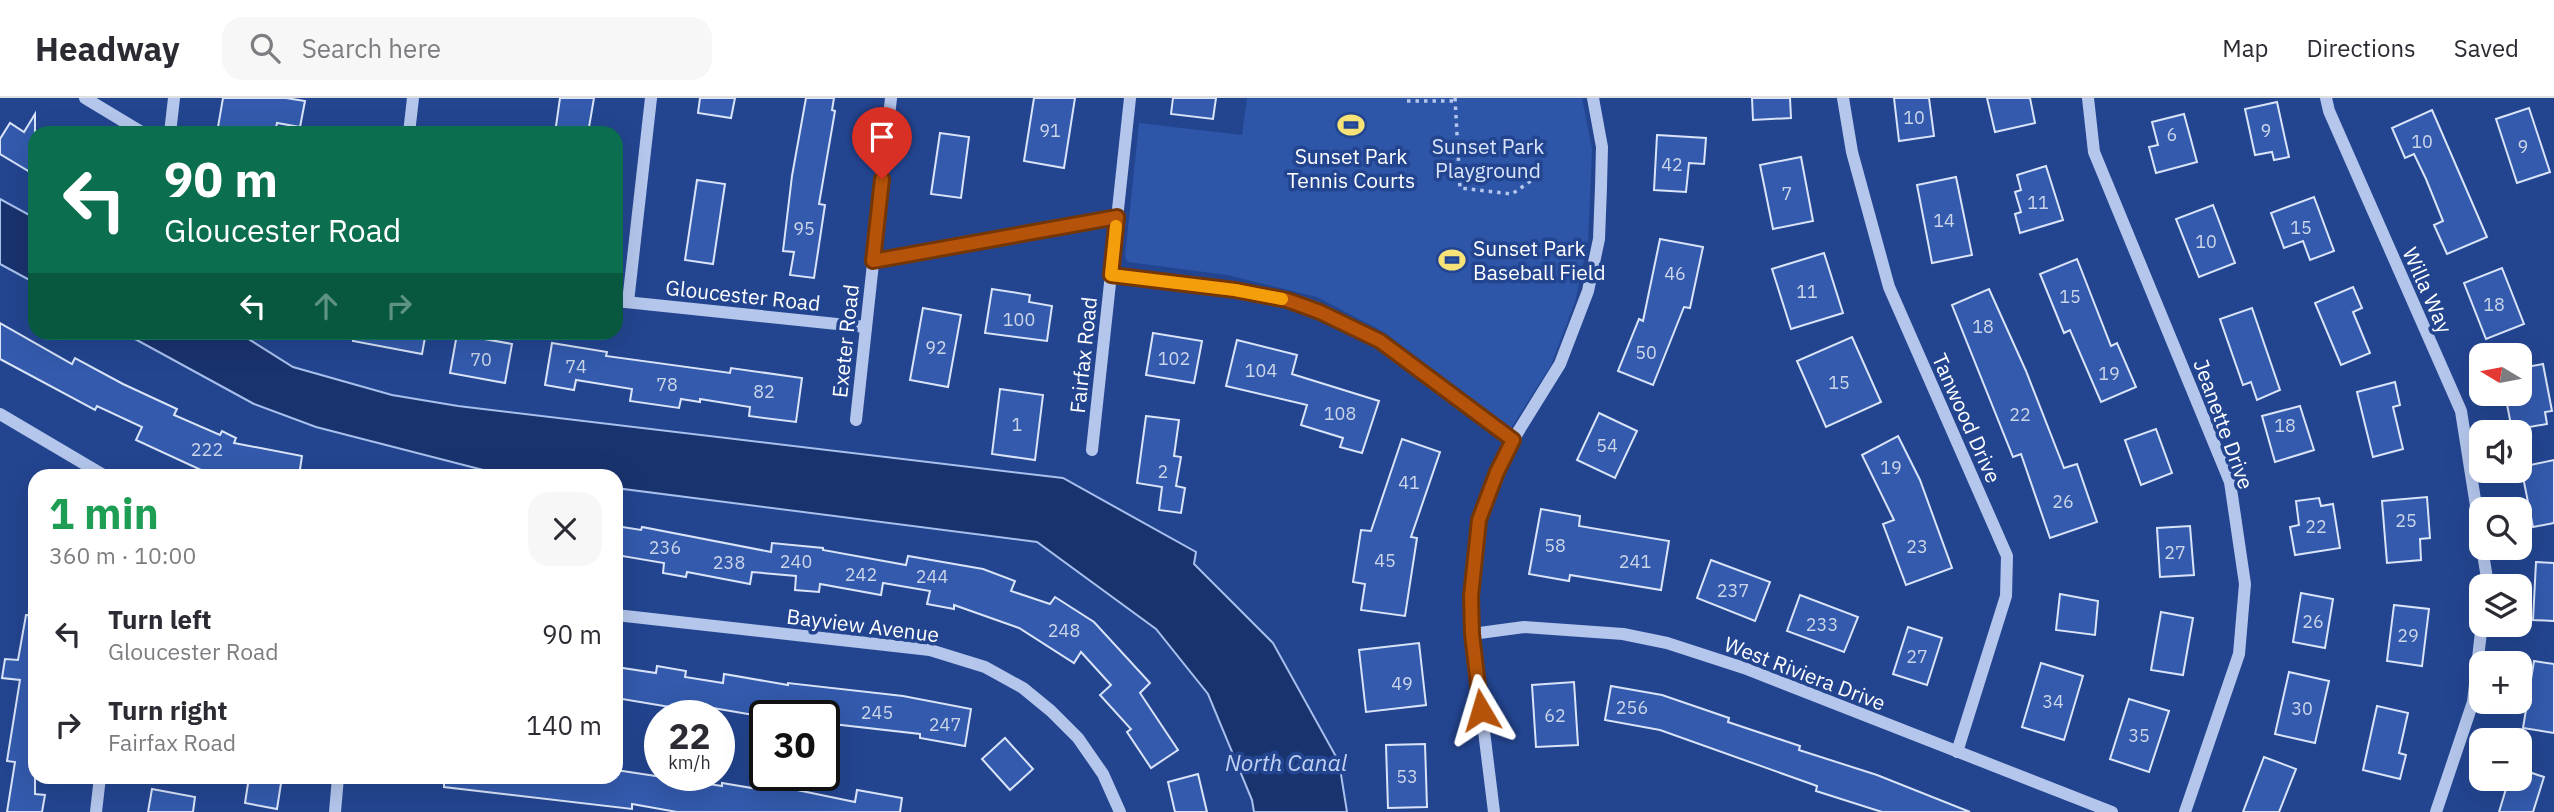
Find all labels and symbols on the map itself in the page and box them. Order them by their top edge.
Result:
house number: 10 [1903,106,1925,129]
pin [852,107,912,179]
sports icon: Sunset Park Tennis Courts [1336,110,1366,140]
house number: 91 [1039,119,1061,142]
house number: 9 [2261,119,2271,142]
house number: 6 [2167,123,2177,146]
house number: 10 [2411,130,2433,153]
park label: Sunset Park Playground [1432,132,1544,184]
house number: 9 [2518,135,2528,158]
place label: Sunset Park Tennis Courts [1287,142,1415,194]
house number: 42 [1661,153,1683,176]
house number: 7 [1782,182,1792,205]
house number: 11 [2027,191,2049,214]
house number: 14 [1933,209,1955,232]
house number: 15 [2290,216,2312,239]
house number: 95 [793,217,815,240]
house number: 10 [2195,230,2217,253]
place label: Sunset Park Baseball Field [1473,234,1606,286]
street label: Willa Way [2397,242,2460,338]
sports icon: Sunset Park Baseball Field [1437,245,1467,275]
house number: 46 [1664,262,1686,285]
street label: Gloucester Road [664,273,822,317]
house number: 11 [1796,280,1818,303]
street label: Exeter Road [825,283,865,399]
house number: 15 [2059,285,2081,308]
house number: 18 [2483,293,2505,316]
street label: Fairfax Road [1063,295,1103,415]
house number: 100 [1003,308,1035,331]
house number: 18 [1972,315,1994,338]
house number: 92 [925,336,947,359]
house number: 50 [1635,341,1657,364]
north arrow [2469,343,2532,406]
house number: 102 [1158,347,1190,370]
house number: 70 [470,348,492,371]
street label: Tanwood Drive [1926,349,2008,487]
house number: 74 [565,355,587,378]
street label: Jeanette Drive [2187,355,2261,493]
house number: 104 [1245,359,1277,382]
house number: 19 [2098,362,2120,385]
house number: 15 [1828,371,1850,394]
house number: 78 [656,373,678,396]
house number: 82 [753,380,775,403]
house number: 108 [1324,402,1356,425]
house number: 22 [2009,403,2031,426]
house number: 1 [1012,413,1022,436]
house number: 18 [2274,414,2296,437]
house number: 54 [1596,434,1618,457]
house number: 222 [191,438,223,461]
house number: 19 [1880,456,1902,479]
house number: 2 [1158,460,1168,483]
house number: 41 [1398,471,1420,494]
house number: 26 [2052,490,2074,513]
house number: 25 [2395,509,2417,532]
house number: 22 [2305,515,2327,538]
house number: 58 [1544,534,1566,557]
house number: 23 [1906,535,1928,558]
house number: 236 [649,536,681,559]
house number: 27 [2164,541,2186,564]
house number: 45 [1374,549,1396,572]
house number: 240 [780,550,812,573]
house number: 241 [1619,550,1651,573]
house number: 238 [713,551,745,574]
house number: 242 [845,563,877,586]
house number: 244 [916,565,948,588]
house number: 237 [1717,579,1749,602]
street label: Bayview Avenue [785,602,941,648]
house number: 26 [2302,610,2324,633]
house number: 233 [1806,613,1838,636]
house number: 248 [1048,619,1080,642]
house number: 29 [2397,624,2419,647]
street label: West Riviera Drive [1720,629,1890,717]
house number: 27 [1906,645,1928,668]
house number: 49 [1391,672,1413,695]
position arrow [1444,673,1518,747]
house number: 34 [2042,690,2064,713]
house number: 256 [1616,696,1648,719]
house number: 30 [2291,697,2313,720]
speed limit sign: 30 [749,700,840,791]
house number: 245 [861,701,893,724]
house number: 62 [1544,704,1566,727]
house number: 247 [929,713,961,736]
house number: 35 [2128,724,2150,747]
water label: North Canal [1225,747,1348,777]
house number: 53 [1396,765,1418,788]

